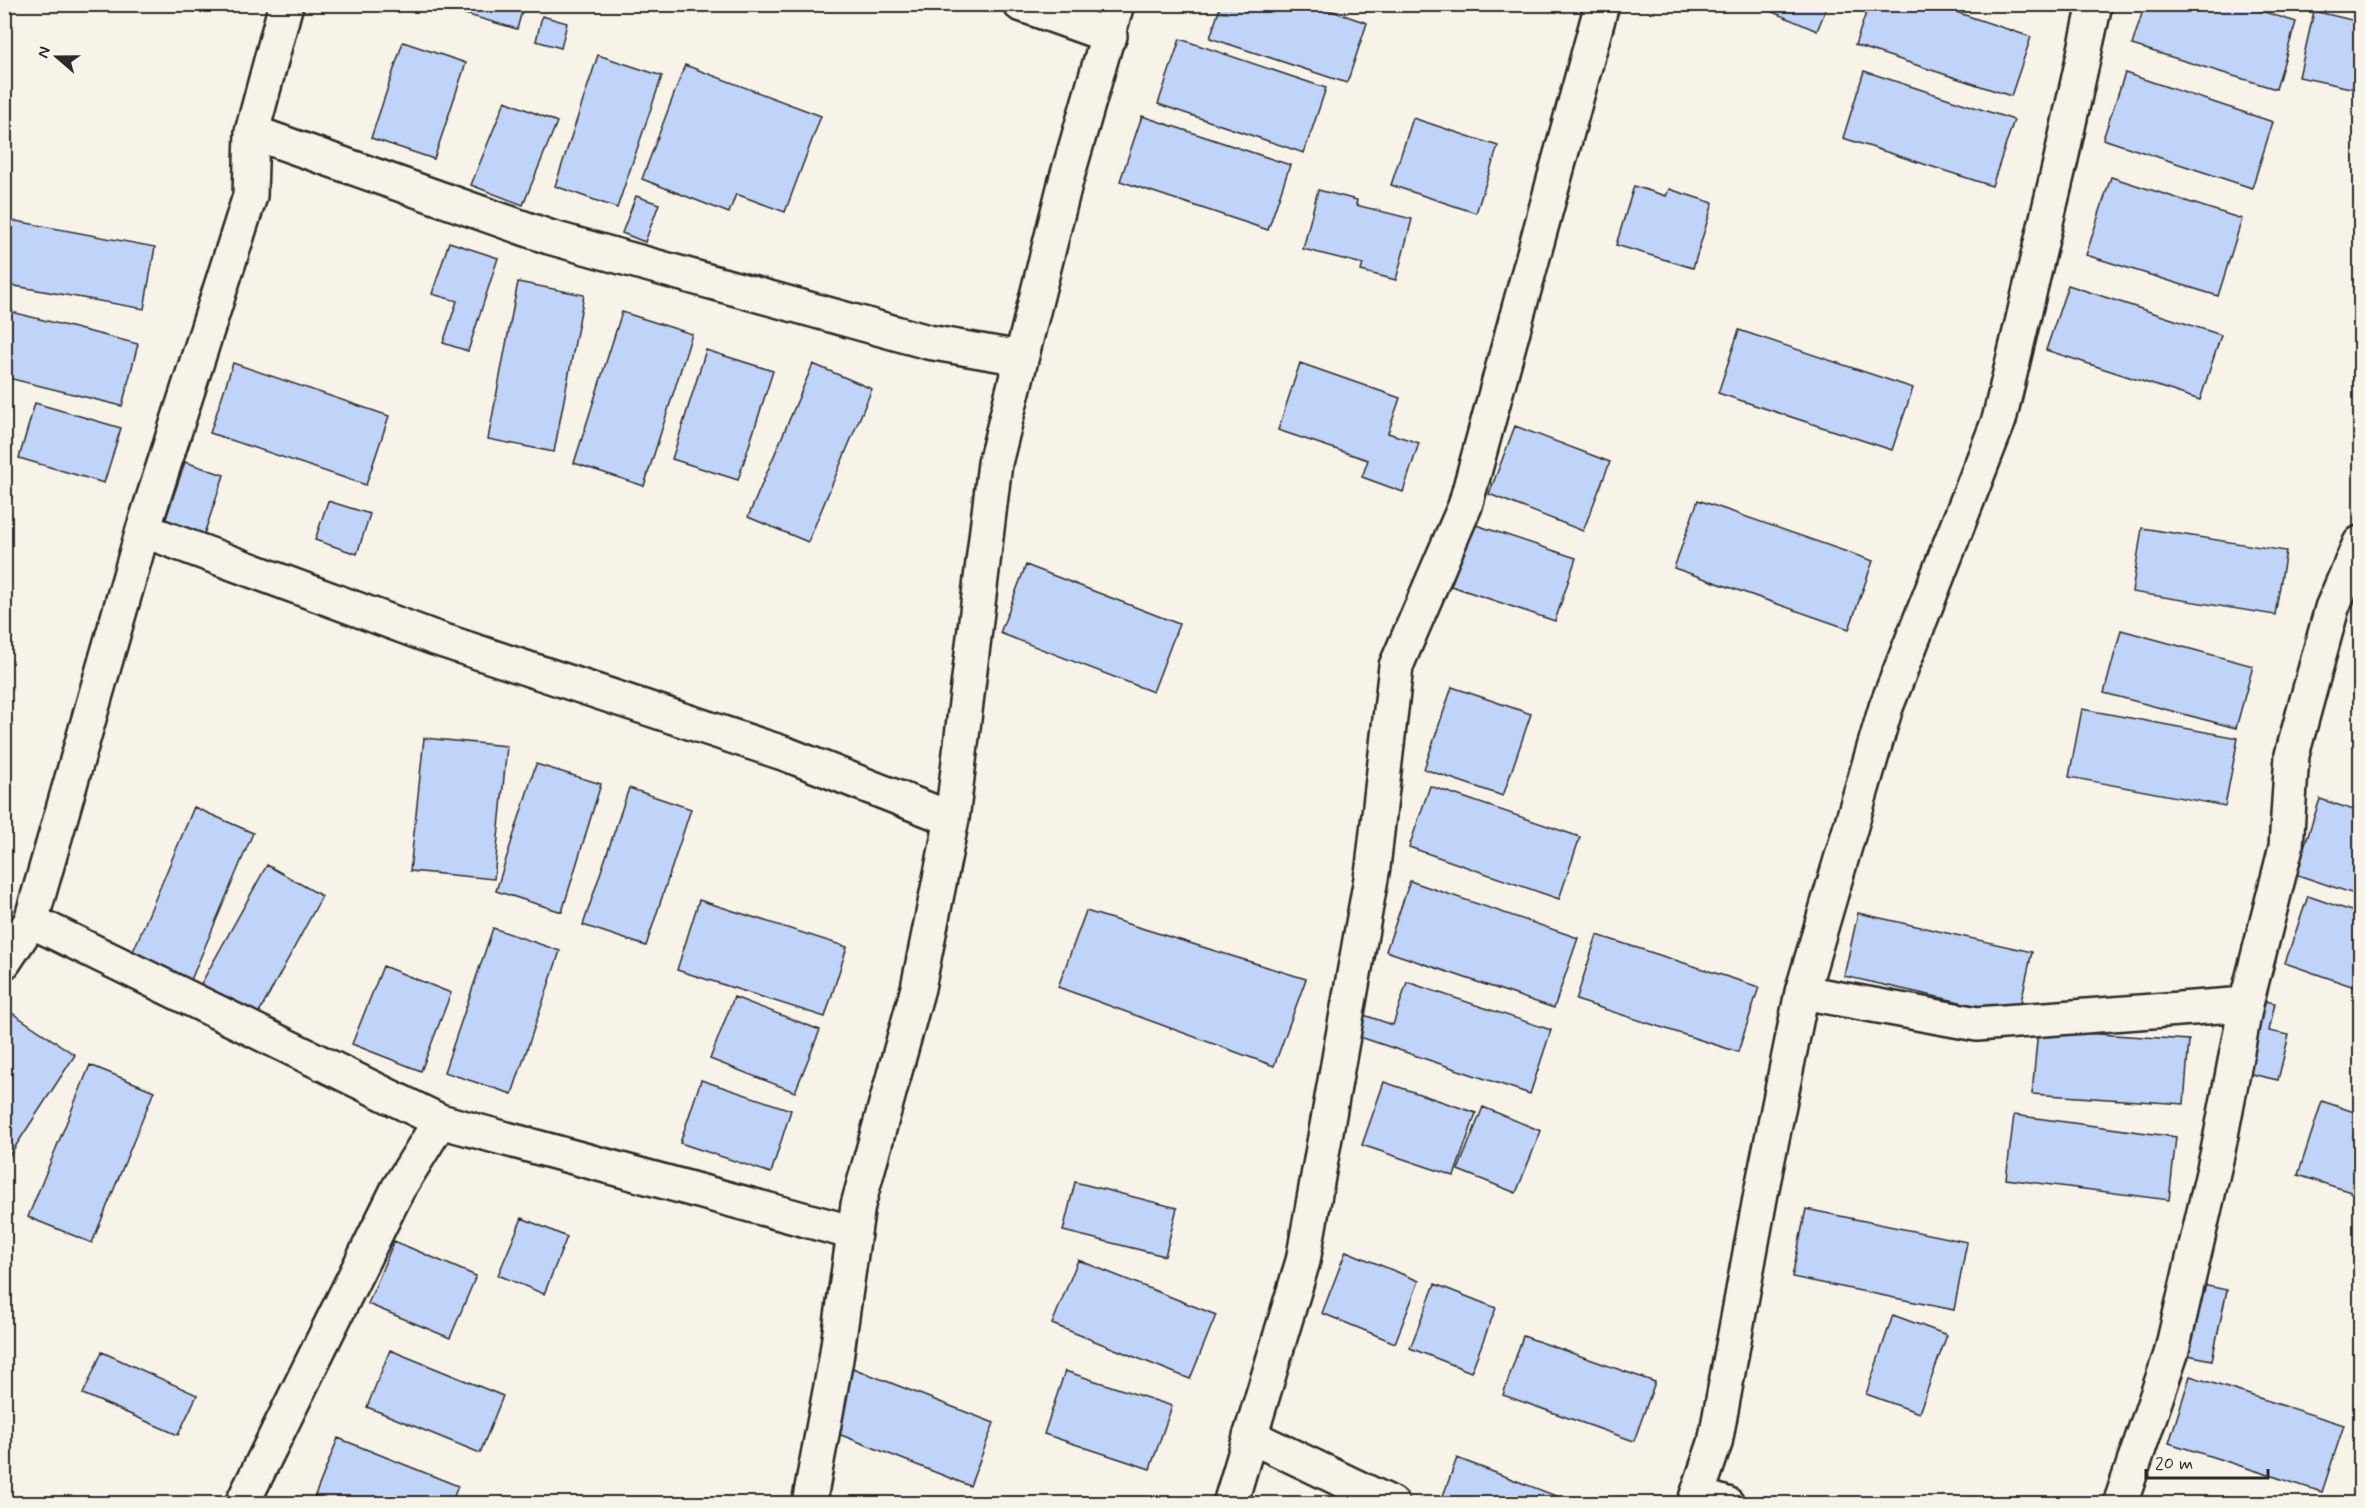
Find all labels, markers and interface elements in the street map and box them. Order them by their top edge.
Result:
north arrow [27,27,87,87]
text: N [33,44,56,61]
scale bar [2146,1442,2268,1480]
text: 20 m [2155,1452,2193,1476]

